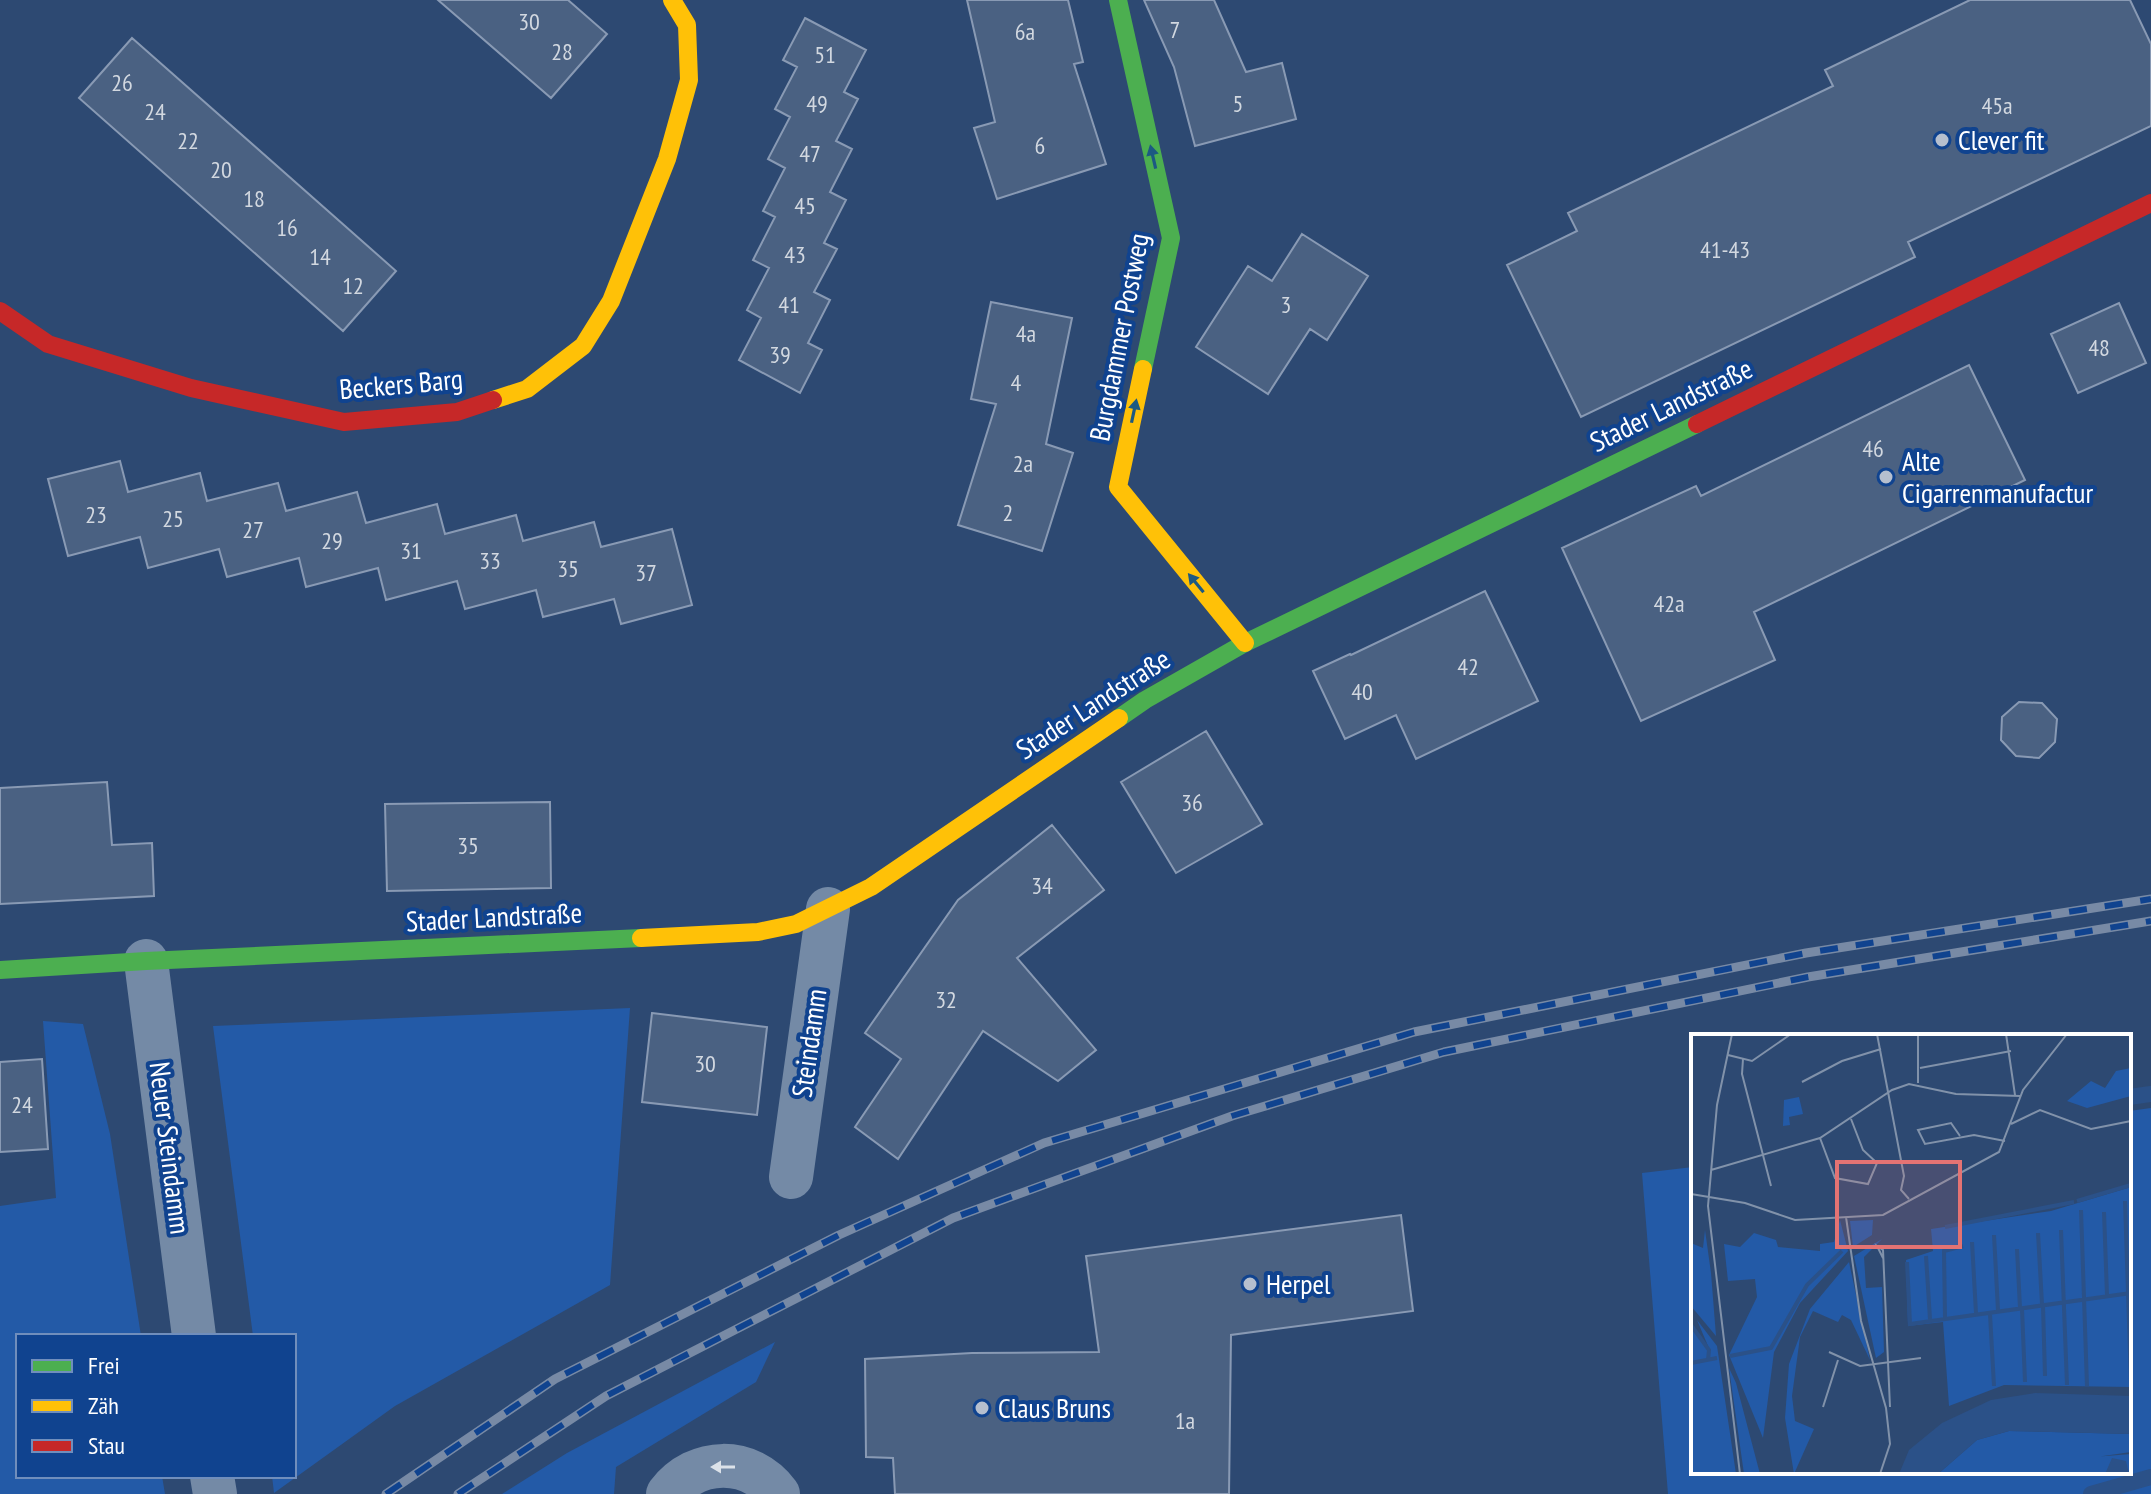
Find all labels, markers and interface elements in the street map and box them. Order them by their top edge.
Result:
house number: 30 [518,6,540,37]
house number: 7 [1170,14,1180,45]
house number: 6a [1015,16,1035,47]
house number: 28 [551,36,573,67]
house number: 51 [814,39,836,70]
house number: 26 [111,67,133,98]
house number: 49 [806,88,828,119]
house number: 5 [1233,88,1243,119]
house number: 45a [1981,90,2013,121]
house number: 24 [144,96,166,127]
place label: Clever fit [1958,121,2045,158]
house number: 22 [177,125,199,156]
house number: 6 [1035,130,1045,161]
marker: Clever fit [1933,131,1951,149]
house number: 47 [799,138,821,169]
one-way arrow [1146,144,1159,169]
house number: 20 [210,154,232,185]
house number: 18 [243,183,265,214]
house number: 45 [794,190,816,221]
house number: 16 [276,212,298,243]
street label: Burgdammer Postweg [1080,230,1157,444]
house number: 41-43 [1700,234,1750,265]
house number: 43 [784,239,806,270]
house number: 14 [309,241,331,272]
house number: 12 [342,270,364,301]
house number: 41 [778,289,800,320]
house number: 3 [1281,289,1291,320]
house number: 4a [1016,318,1036,349]
house number: 48 [2088,332,2110,363]
house number: 39 [769,339,791,370]
street label: Stader Landstraße [1583,349,1758,460]
street label: Beckers Barg [338,360,464,407]
house number: 4 [1011,367,1022,398]
one-way arrow [1128,398,1141,423]
house number: 46 [1862,433,1884,464]
place label: Alte Cigarrenmanufactur [1902,442,2093,511]
house number: 2a [1013,448,1033,479]
marker: Alte Cigarrenmanufactur [1877,468,1895,486]
house number: 2 [1003,497,1013,528]
house number: 23 [85,499,107,530]
house number: 25 [162,503,184,534]
house number: 27 [242,514,264,545]
house number: 29 [321,525,343,556]
house number: 31 [400,535,422,566]
house number: 33 [479,545,501,576]
house number: 35 [557,553,579,584]
house number: 37 [635,557,657,588]
one-way arrow [1188,573,1205,593]
house number: 42a [1653,588,1685,619]
street label: Stader Landstraße [1009,640,1177,767]
house number: 42 [1457,651,1479,682]
house number: 40 [1351,676,1373,707]
house number: 36 [1181,787,1203,818]
house number: 35 [457,830,479,861]
house number: 34 [1031,870,1053,901]
street label: Stader Landstraße [405,893,583,940]
house number: 32 [935,984,957,1015]
street label: Steindamm [783,986,834,1100]
inset map [1691,1034,2131,1474]
house number: 30 [694,1048,716,1079]
street label: Neuer Steindamm [142,1060,199,1236]
house number: 24 [11,1089,33,1120]
place label: Herpel [1266,1265,1331,1302]
marker: Herpel [1241,1275,1259,1293]
legend [16,1334,296,1478]
text: Frei [88,1350,120,1381]
place label: Claus Bruns [998,1389,1111,1426]
text: Zäh [88,1390,119,1421]
marker: Claus Bruns [973,1399,991,1417]
house number: 1a [1175,1405,1195,1436]
text: Stau [88,1430,125,1461]
one-way arrow [710,1461,735,1473]

